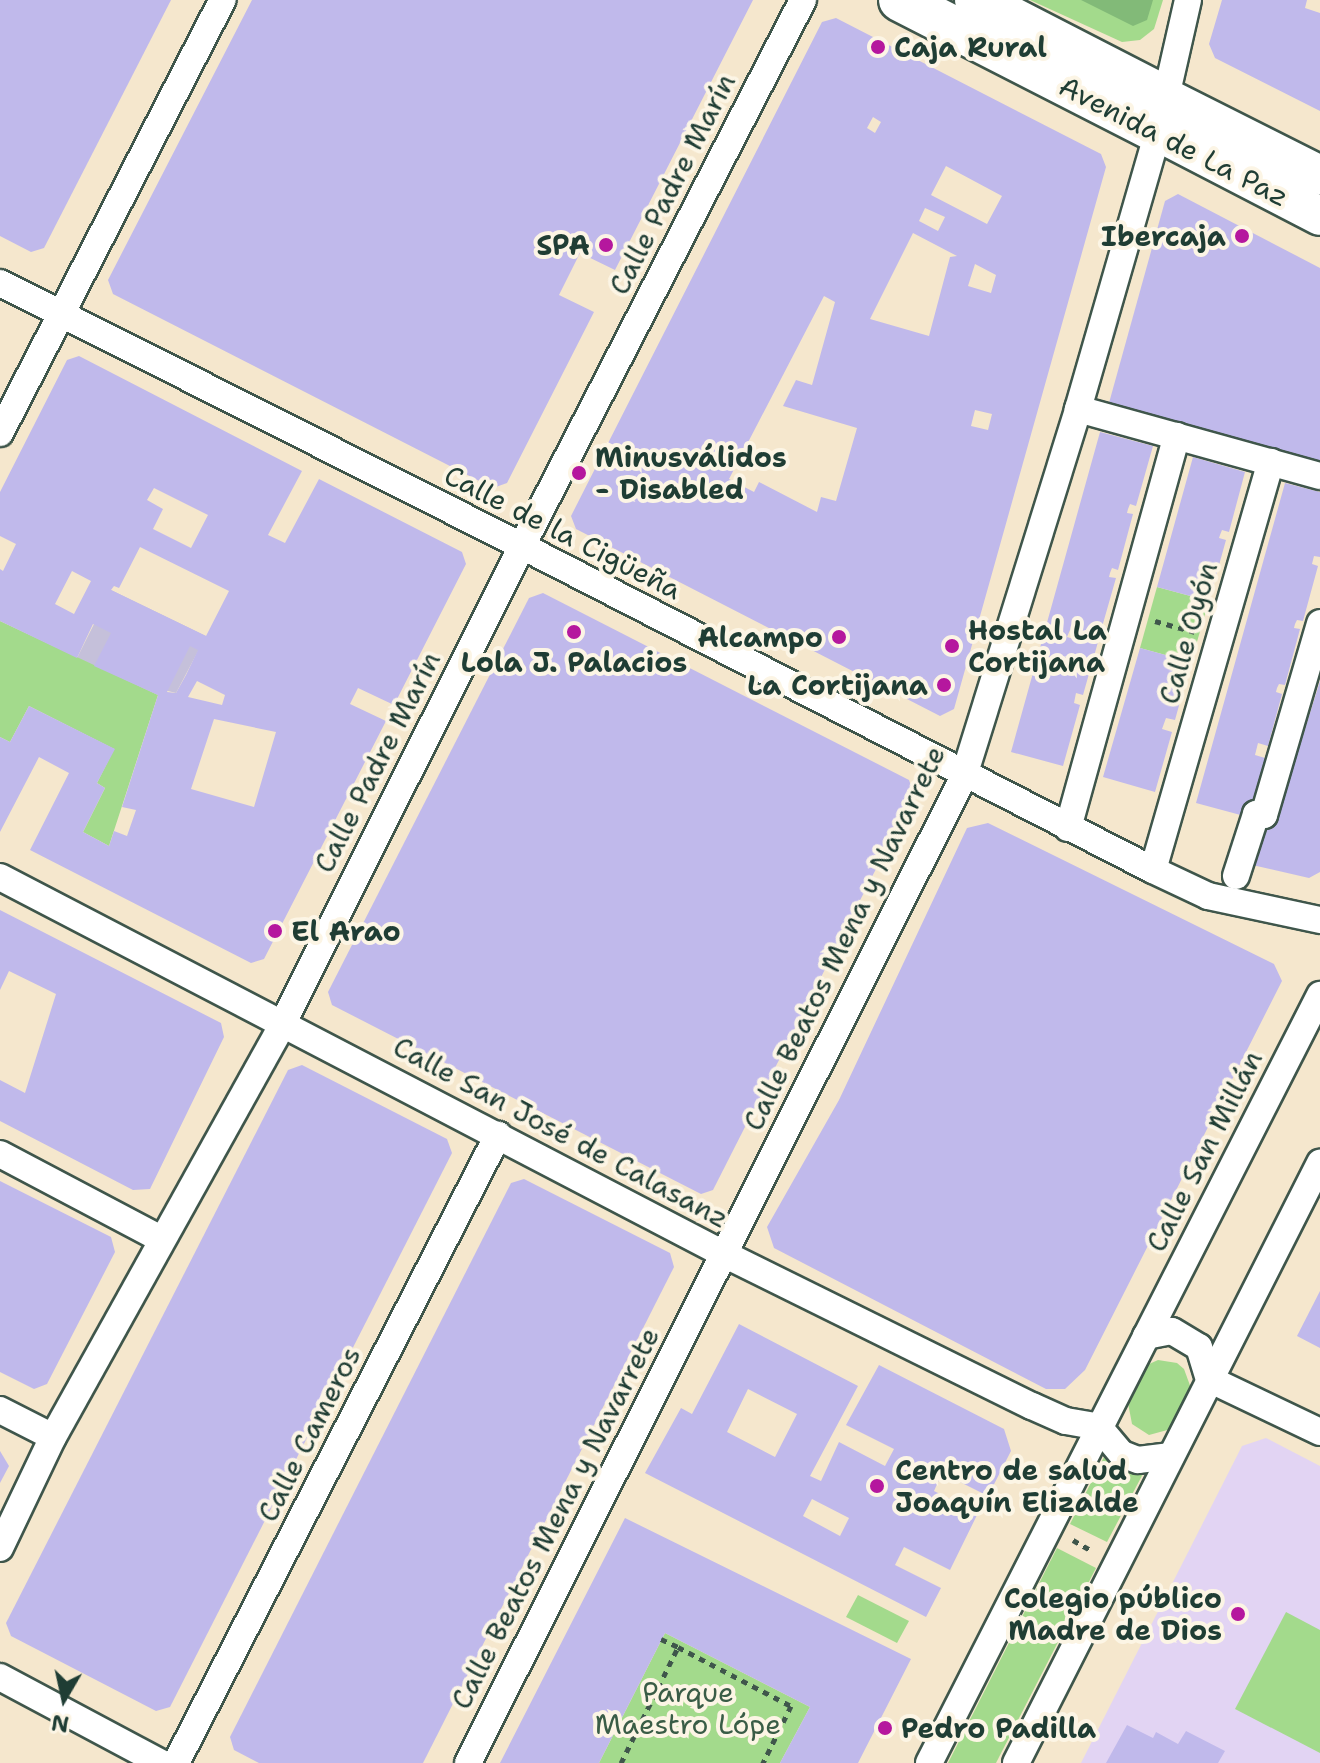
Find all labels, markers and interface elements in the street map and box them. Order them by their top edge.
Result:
place label: Caja Rural [894,30,1047,64]
marker: Caja Rural [869,38,887,56]
street label: Calle Padre Marín [602,68,742,300]
street label: Avenida de La Paz [1054,69,1294,213]
place label: Ibercaja [1101,219,1226,253]
marker: Ibercaja [1233,227,1251,245]
place label: SPA [536,228,590,262]
marker: SPA [597,236,615,254]
place label: Minusválidos - Disabled [595,440,787,506]
street label: Calle de la Cigüeña [439,458,687,606]
marker: Minusválidos - Disabled [570,464,588,482]
street label: Calle Oyón [1152,558,1224,708]
place label: Hostal La Cortijana [968,613,1107,679]
place label: Alcampo [697,620,823,654]
marker: Lola J. Palacios [565,623,583,641]
marker: Alcampo [830,628,848,646]
marker: Hostal La Cortijana [943,637,961,655]
place label: Lola J. Palacios [461,645,687,679]
street label: Calle Padre Marín [307,646,447,878]
place label: La Cortijana [747,668,928,702]
marker: La Cortijana [935,676,953,694]
street label: Calle Beatos Mena y Navarrete [736,740,952,1136]
place label: El Arao [291,914,401,948]
marker: El Arao [266,922,284,940]
street label: Calle San José de Calasanz [388,1029,734,1235]
street label: Calle San Millán [1139,1045,1269,1257]
street label: Calle Beatos Mena y Navarrete [444,1321,666,1715]
street label: Calle Cameros [250,1341,368,1527]
place label: Centro de salud Joaquín Elizalde [895,1453,1139,1519]
marker: Centro de salud Joaquín Elizalde [866,1475,888,1497]
place label: Colegio público Madre de Dios [1004,1581,1222,1647]
marker: Colegio público Madre de Dios [1229,1605,1247,1623]
north arrow [24,1659,104,1739]
park label: Parque Maestro Lópe [595,1675,781,1741]
text: N [49,1708,71,1739]
place label: Pedro Padilla [901,1711,1096,1745]
marker: Pedro Padilla [876,1719,894,1737]

